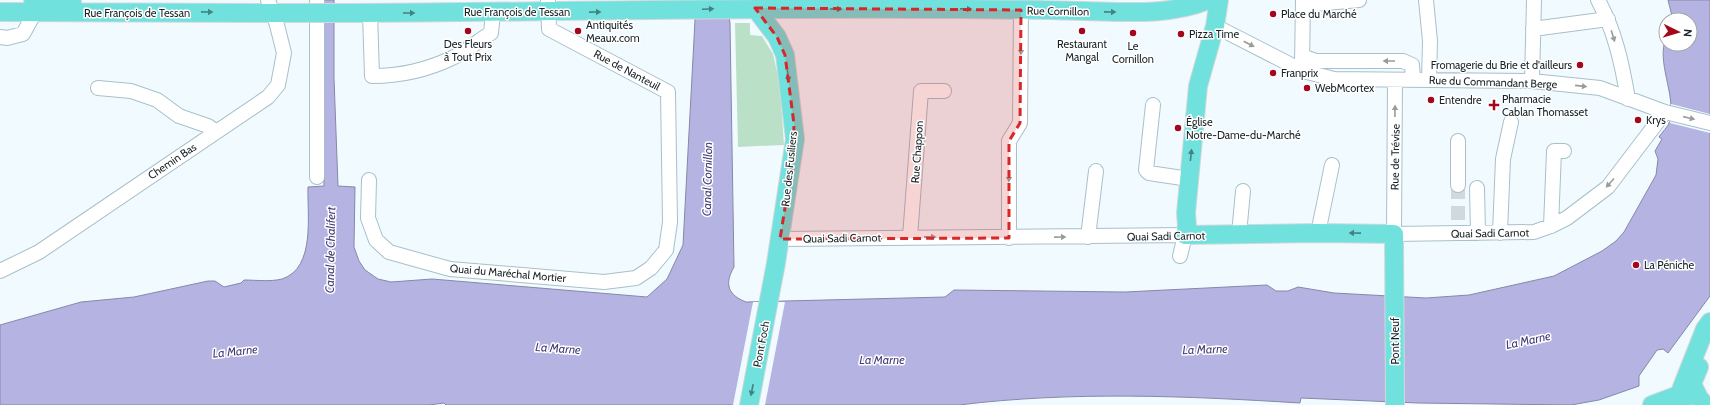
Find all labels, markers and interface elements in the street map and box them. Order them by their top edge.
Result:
street label: Rue Cornillon [1027,3,1089,19]
street label: Rue François de Tessan [464,5,570,19]
street label: Rue François de Tessan [84,6,190,20]
one-way arrow [702,6,714,13]
one-way arrow [830,6,843,12]
one-way arrow [960,6,973,12]
place label: Place du Marché [1281,7,1357,21]
one-way arrow [201,9,213,16]
one-way arrow [589,9,602,15]
one-way arrow [1104,9,1117,15]
marker: Place du Marché [1268,9,1278,19]
one-way arrow [403,10,416,16]
north arrow [1658,12,1698,52]
place label: Antiquités Meaux.com [586,18,640,45]
marker: Des Fleurs à Tout Prix [463,26,473,36]
marker: Antiquités Meaux.com [573,26,583,36]
marker: Restaurant Mangal [1077,26,1087,36]
place label: Pizza Time [1189,27,1239,41]
marker: Le Cornillon [1128,28,1138,38]
text: N [1681,28,1695,37]
marker: Pizza Time [1176,29,1186,39]
one-way arrow [1610,30,1616,42]
place label: Des Fleurs à Tout Prix [444,37,493,64]
place label: Restaurant Mangal [1057,37,1107,64]
place label: Le Cornillon [1112,39,1154,66]
one-way arrow [1244,41,1255,47]
one-way arrow [1018,43,1024,56]
street label: Rue de Nanteuil [591,47,663,94]
one-way arrow [1382,58,1395,64]
place label: Fromagerie du Brie et d'ailleurs [1431,58,1572,72]
marker: Fromagerie du Brie et d'ailleurs [1575,60,1585,70]
place label: Franprix [1281,66,1319,80]
marker: Franprix [1268,68,1278,78]
one-way arrow [785,70,791,82]
street label: Rue du Commandant Berge [1429,73,1558,91]
place label: WebMcortex [1315,81,1375,95]
marker: WebMcortex [1302,83,1312,93]
one-way arrow [1575,83,1588,90]
place label: Pharmacie Cablan Thomasset [1502,92,1588,119]
place label: Entendre [1439,93,1482,107]
marker: Entendre [1426,95,1436,105]
marker: Pharmacie Cablan Thomasset [1489,100,1499,110]
one-way arrow [1392,104,1398,117]
place label: Krys [1646,113,1666,127]
place label: Église Notre-Dame-du-Marché [1186,115,1301,142]
marker: Krys [1633,115,1643,125]
one-way arrow [1683,116,1696,122]
street label: Rue Chappon [908,120,926,184]
marker: Église Notre-Dame-du-Marché [1173,123,1183,133]
street label: Rue de Trévise [1387,123,1403,190]
street label: Rue des Fusiliers [778,130,800,207]
street label: Chemin Bas [145,139,199,182]
water label: Canal Cornillon [699,142,715,216]
one-way arrow [1188,149,1195,161]
one-way arrow [1006,170,1012,183]
one-way arrow [1606,178,1615,188]
water label: Canal de Chalifert [322,206,338,293]
street label: Quai Sadi Carnot [1451,225,1530,241]
street label: Quai Sadi Carnot [1127,228,1206,244]
street label: Quai Sadi Carnot [803,230,882,246]
one-way arrow [1348,230,1361,236]
one-way arrow [924,234,937,240]
one-way arrow [1054,234,1067,240]
place label: La Péniche [1644,258,1694,272]
marker: La Péniche [1631,260,1641,270]
street label: Quai du Maréchal Mortier [449,261,567,285]
street label: Pont Neuf [1388,317,1402,365]
street label: Pont Foch [750,320,772,368]
water label: La Marne [1504,328,1552,352]
water label: La Marne [535,339,582,357]
water label: La Marne [212,341,259,361]
water label: La Marne [1182,341,1228,357]
water label: La Marne [859,352,905,367]
one-way arrow [749,384,755,396]

